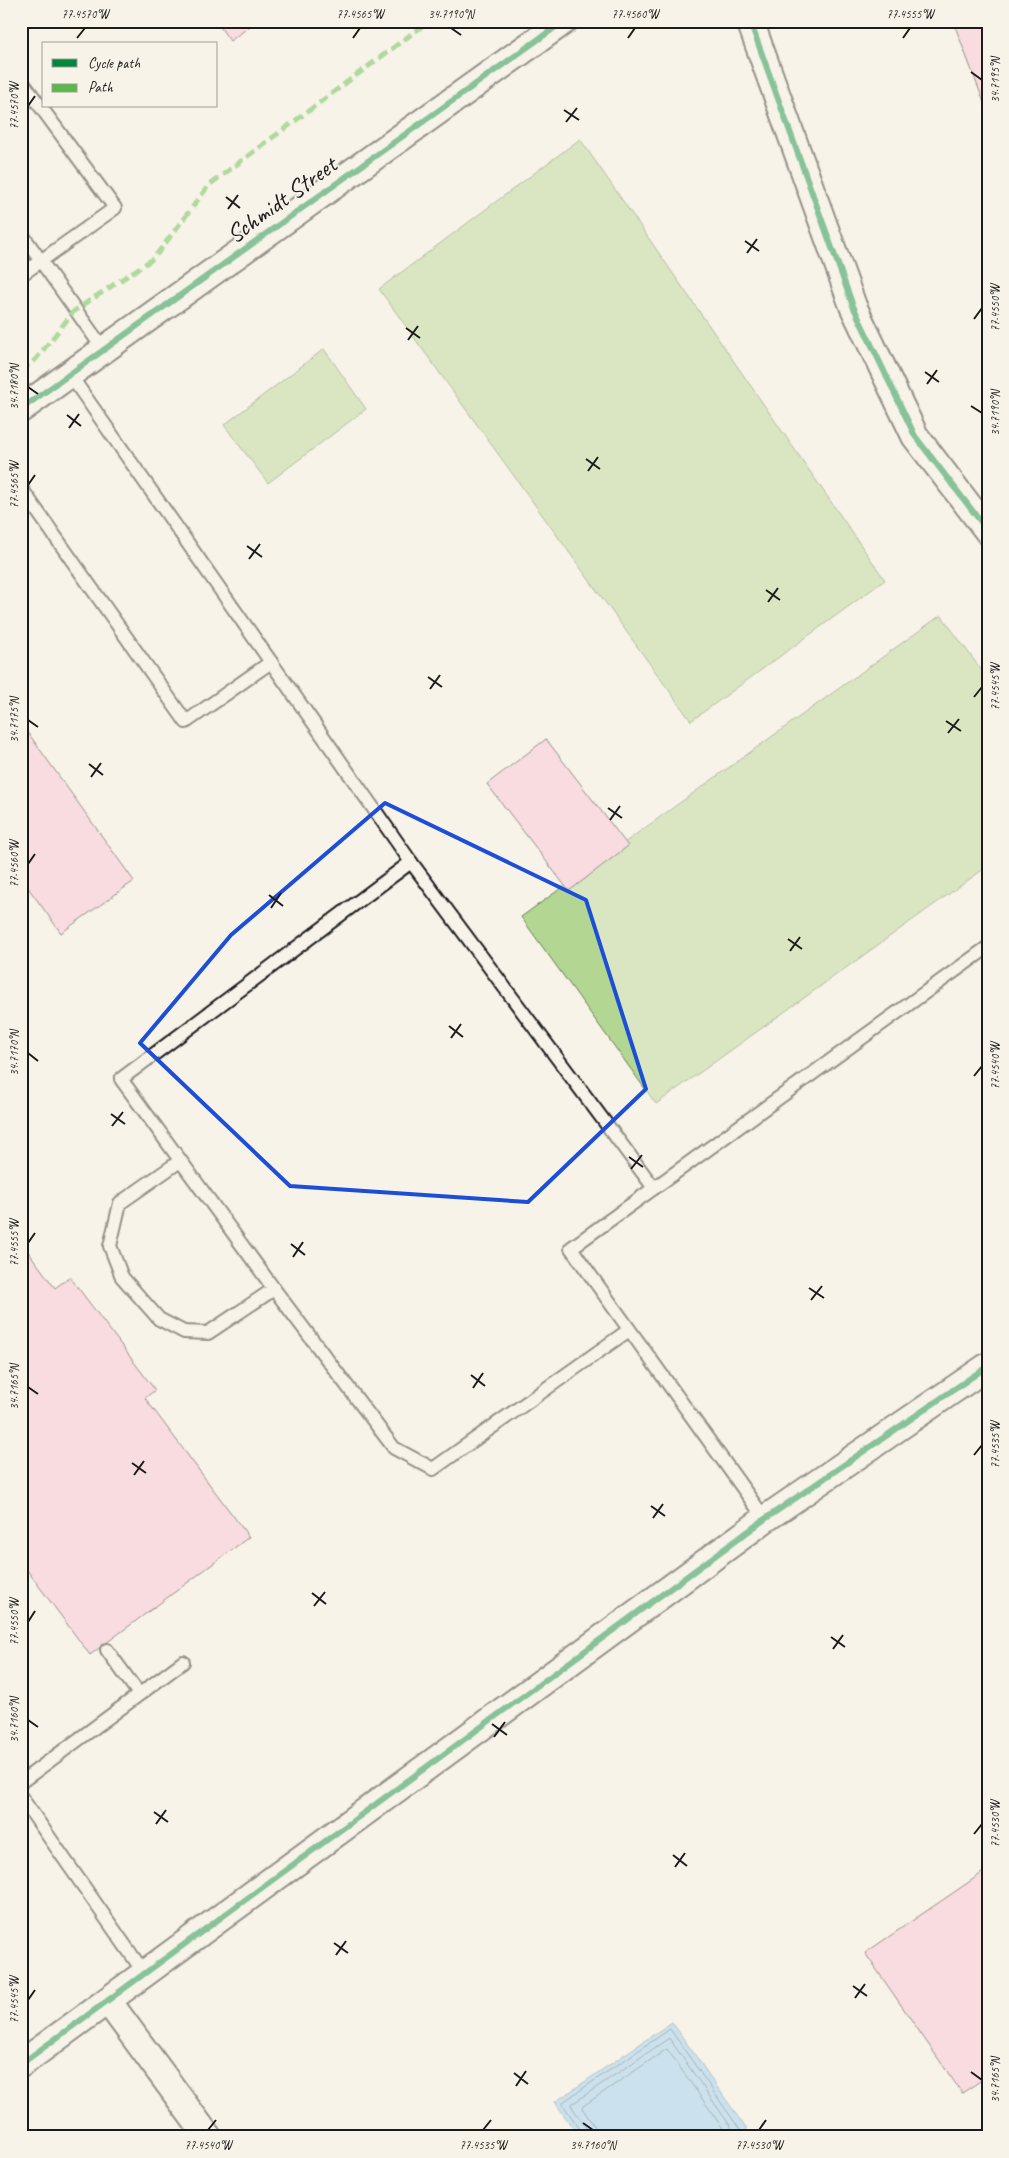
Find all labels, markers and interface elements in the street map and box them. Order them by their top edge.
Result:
text: 77.4570°W [62,6,111,22]
text: 77.4565°W [337,6,386,22]
text: 34.7190°N [428,6,475,22]
text: 77.4560°W [612,6,661,22]
text: 77.4555°W [887,6,936,22]
legend [42,42,218,108]
text: Cycle path [88,54,140,73]
text: 34.7195°N [987,56,1003,103]
text: Path [88,78,114,97]
text: 77.4570°W [6,80,22,129]
street label: Schmidt Street [220,147,345,251]
text: 77.4550°W [987,282,1003,331]
text: 34.7180°N [6,363,22,410]
text: 34.7190°N [987,389,1003,436]
text: 77.4565°W [6,459,22,508]
text: 77.4545°W [987,661,1003,710]
text: 34.7175°N [6,696,22,743]
text: 77.4560°W [6,838,22,887]
text: 34.7170°N [6,1029,22,1076]
text: 77.4540°W [987,1040,1003,1089]
text: 77.4555°W [6,1217,22,1266]
text: 34.7165°N [6,1363,22,1410]
text: 77.4535°W [987,1419,1003,1468]
text: 77.4550°W [6,1596,22,1645]
text: 34.7160°N [6,1696,22,1743]
text: 77.4530°W [987,1798,1003,1847]
text: 77.4545°W [6,1974,22,2023]
text: 34.7165°N [987,2056,1003,2103]
text: 77.4540°W [185,2137,234,2153]
text: 77.4535°W [460,2137,509,2153]
text: 34.7160°N [570,2137,617,2153]
text: 77.4530°W [736,2137,785,2153]

